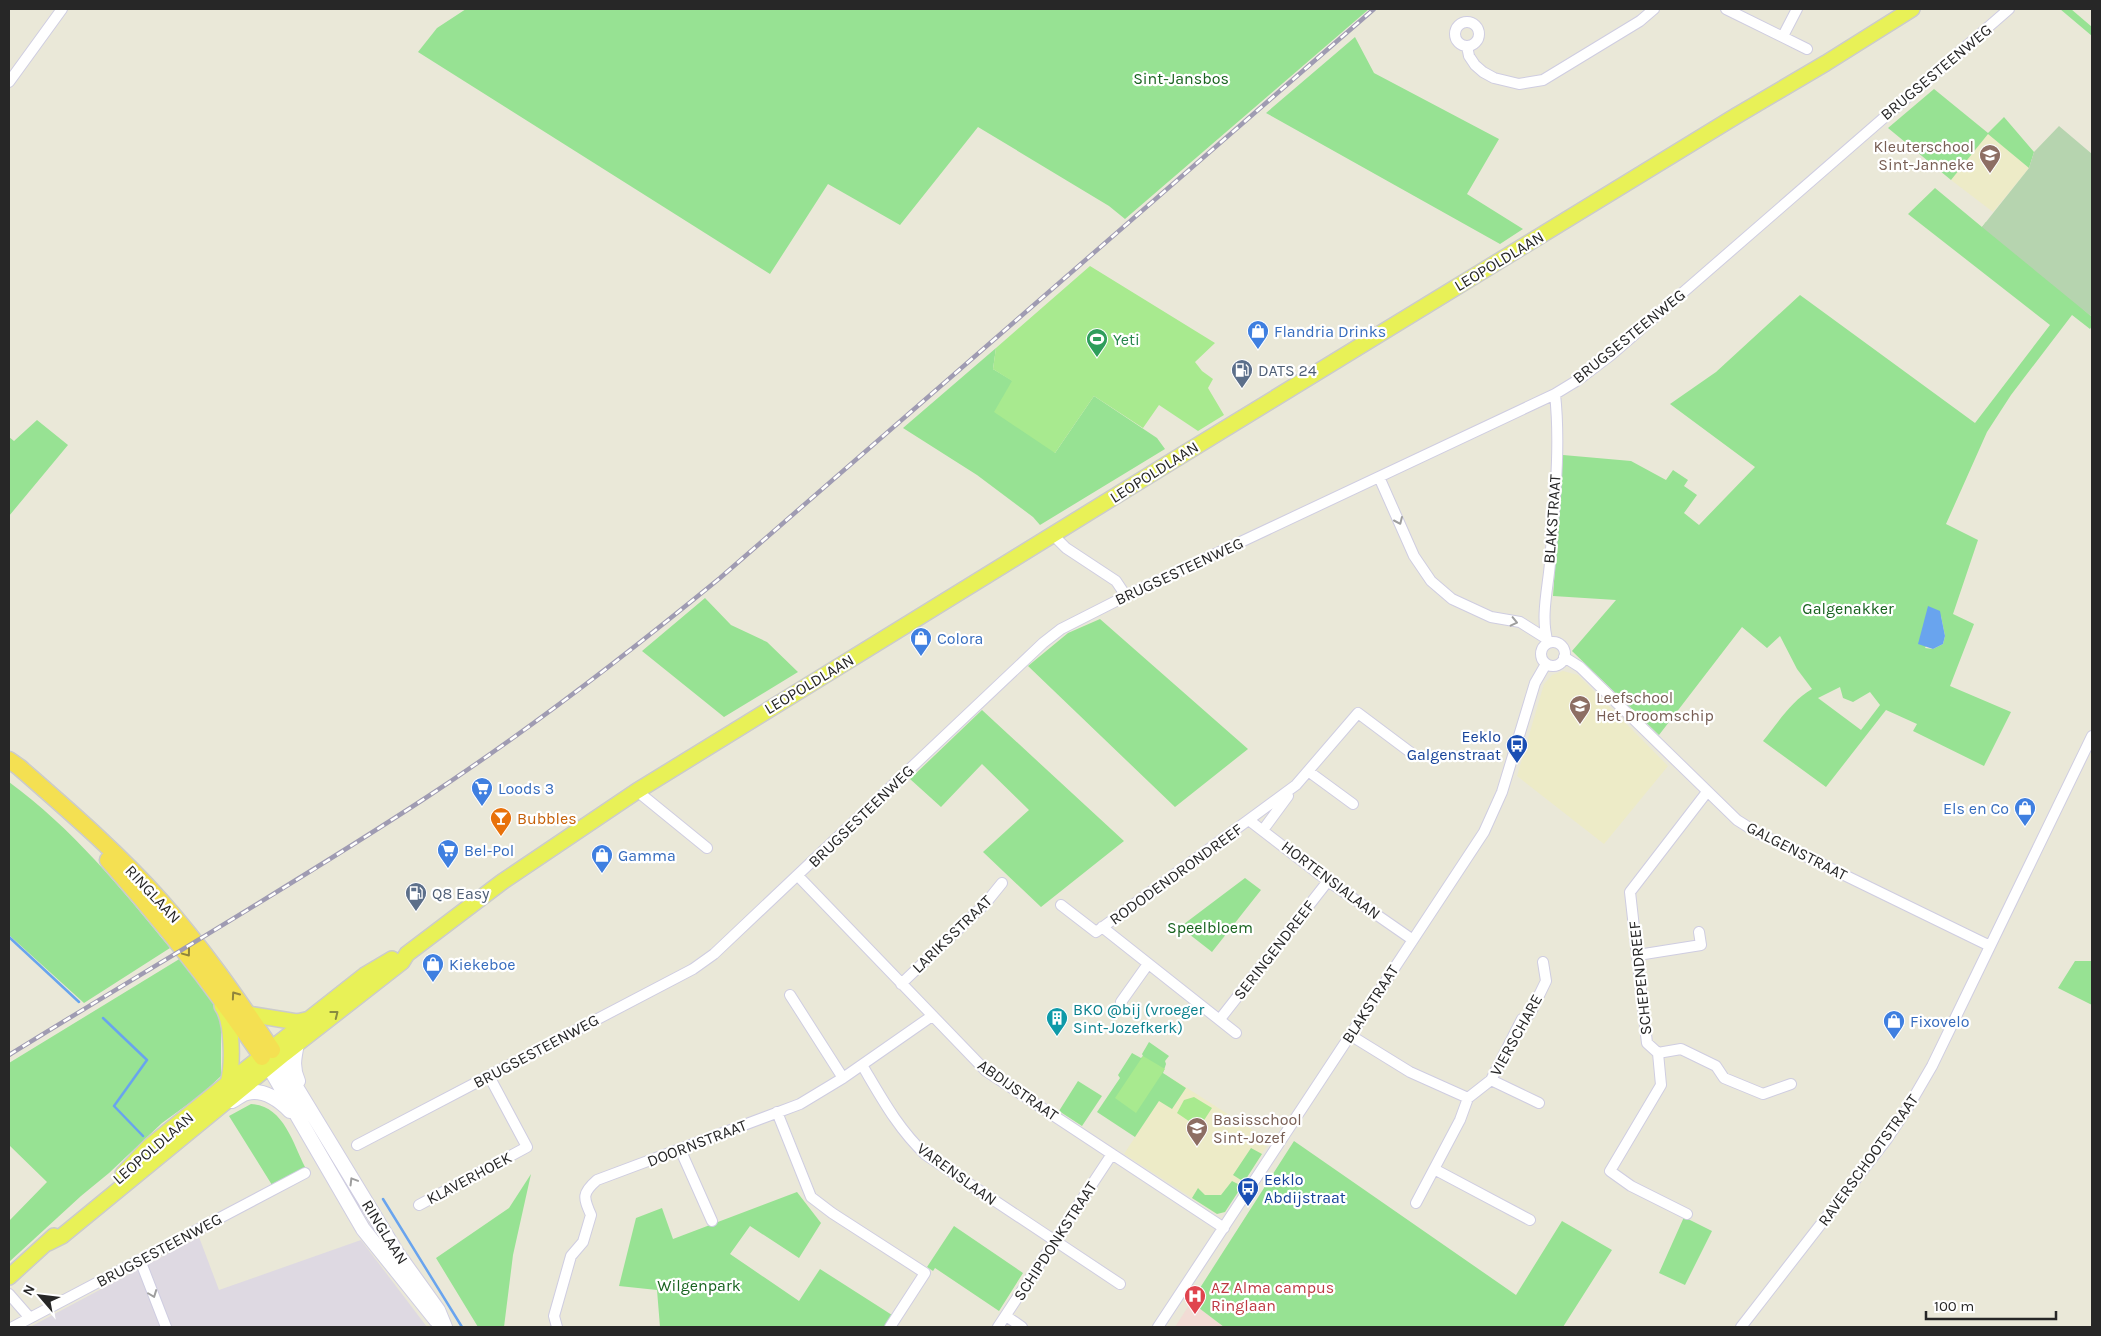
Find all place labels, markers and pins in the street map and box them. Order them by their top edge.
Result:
place label: Kleuterschool Sint-Janneke [1874,137,1974,174]
school or university icon: Kleuterschool Sint-Janneke [1978,143,2002,174]
shop icon: Flandria Drinks [1246,319,1270,350]
place label: Flandria Drinks [1274,322,1386,341]
sports icon: Yeti [1085,327,1109,358]
place label: Yeti [1113,330,1140,349]
fuel station icon: DATS 24 [1230,358,1254,389]
place label: DATS 24 [1258,361,1317,380]
shop icon: Colora [909,626,933,657]
place label: Colora [937,629,983,648]
place label: Leefschool Het Droomschip [1596,688,1714,725]
school or university icon: Leefschool Het Droomschip [1568,694,1592,725]
place label: Eeklo Galgenstraat [1407,727,1501,764]
bus stop icon: Eeklo Galgenstraat [1505,733,1529,764]
supermarket icon: Loods 3 [470,776,494,807]
place label: Loods 3 [498,779,554,798]
shop icon: Els en Co [2013,796,2037,827]
place label: Els en Co [1943,799,2009,818]
bar icon: Bubbles [489,806,513,837]
place label: Bubbles [517,809,577,828]
supermarket icon: Bel-Pol [436,838,460,869]
place label: Bel-Pol [464,841,514,860]
shop icon: Gamma [590,843,614,874]
place label: Gamma [618,846,676,865]
fuel station icon: Q8 Easy [404,881,428,912]
place label: Q8 Easy [432,884,490,903]
shop icon: Kiekeboe [421,952,445,983]
place label: Kiekeboe [449,955,515,974]
place label: BKO @bij (vroeger Sint-Jozefkerk) [1073,1000,1205,1037]
building icon: BKO @bij (vroeger Sint-Jozefkerk) [1045,1006,1069,1037]
shop icon: Fixovelo [1882,1009,1906,1040]
place label: Fixovelo [1910,1012,1970,1031]
place label: Basisschool Sint-Jozef [1213,1110,1302,1147]
school or university icon: Basisschool Sint-Jozef [1185,1116,1209,1147]
place label: Eeklo Abdijstraat [1264,1170,1346,1207]
bus stop icon: Eeklo Abdijstraat [1236,1176,1260,1207]
place label: AZ Alma campus Ringlaan [1211,1278,1334,1315]
hospital icon: AZ Alma campus Ringlaan [1183,1284,1207,1315]

